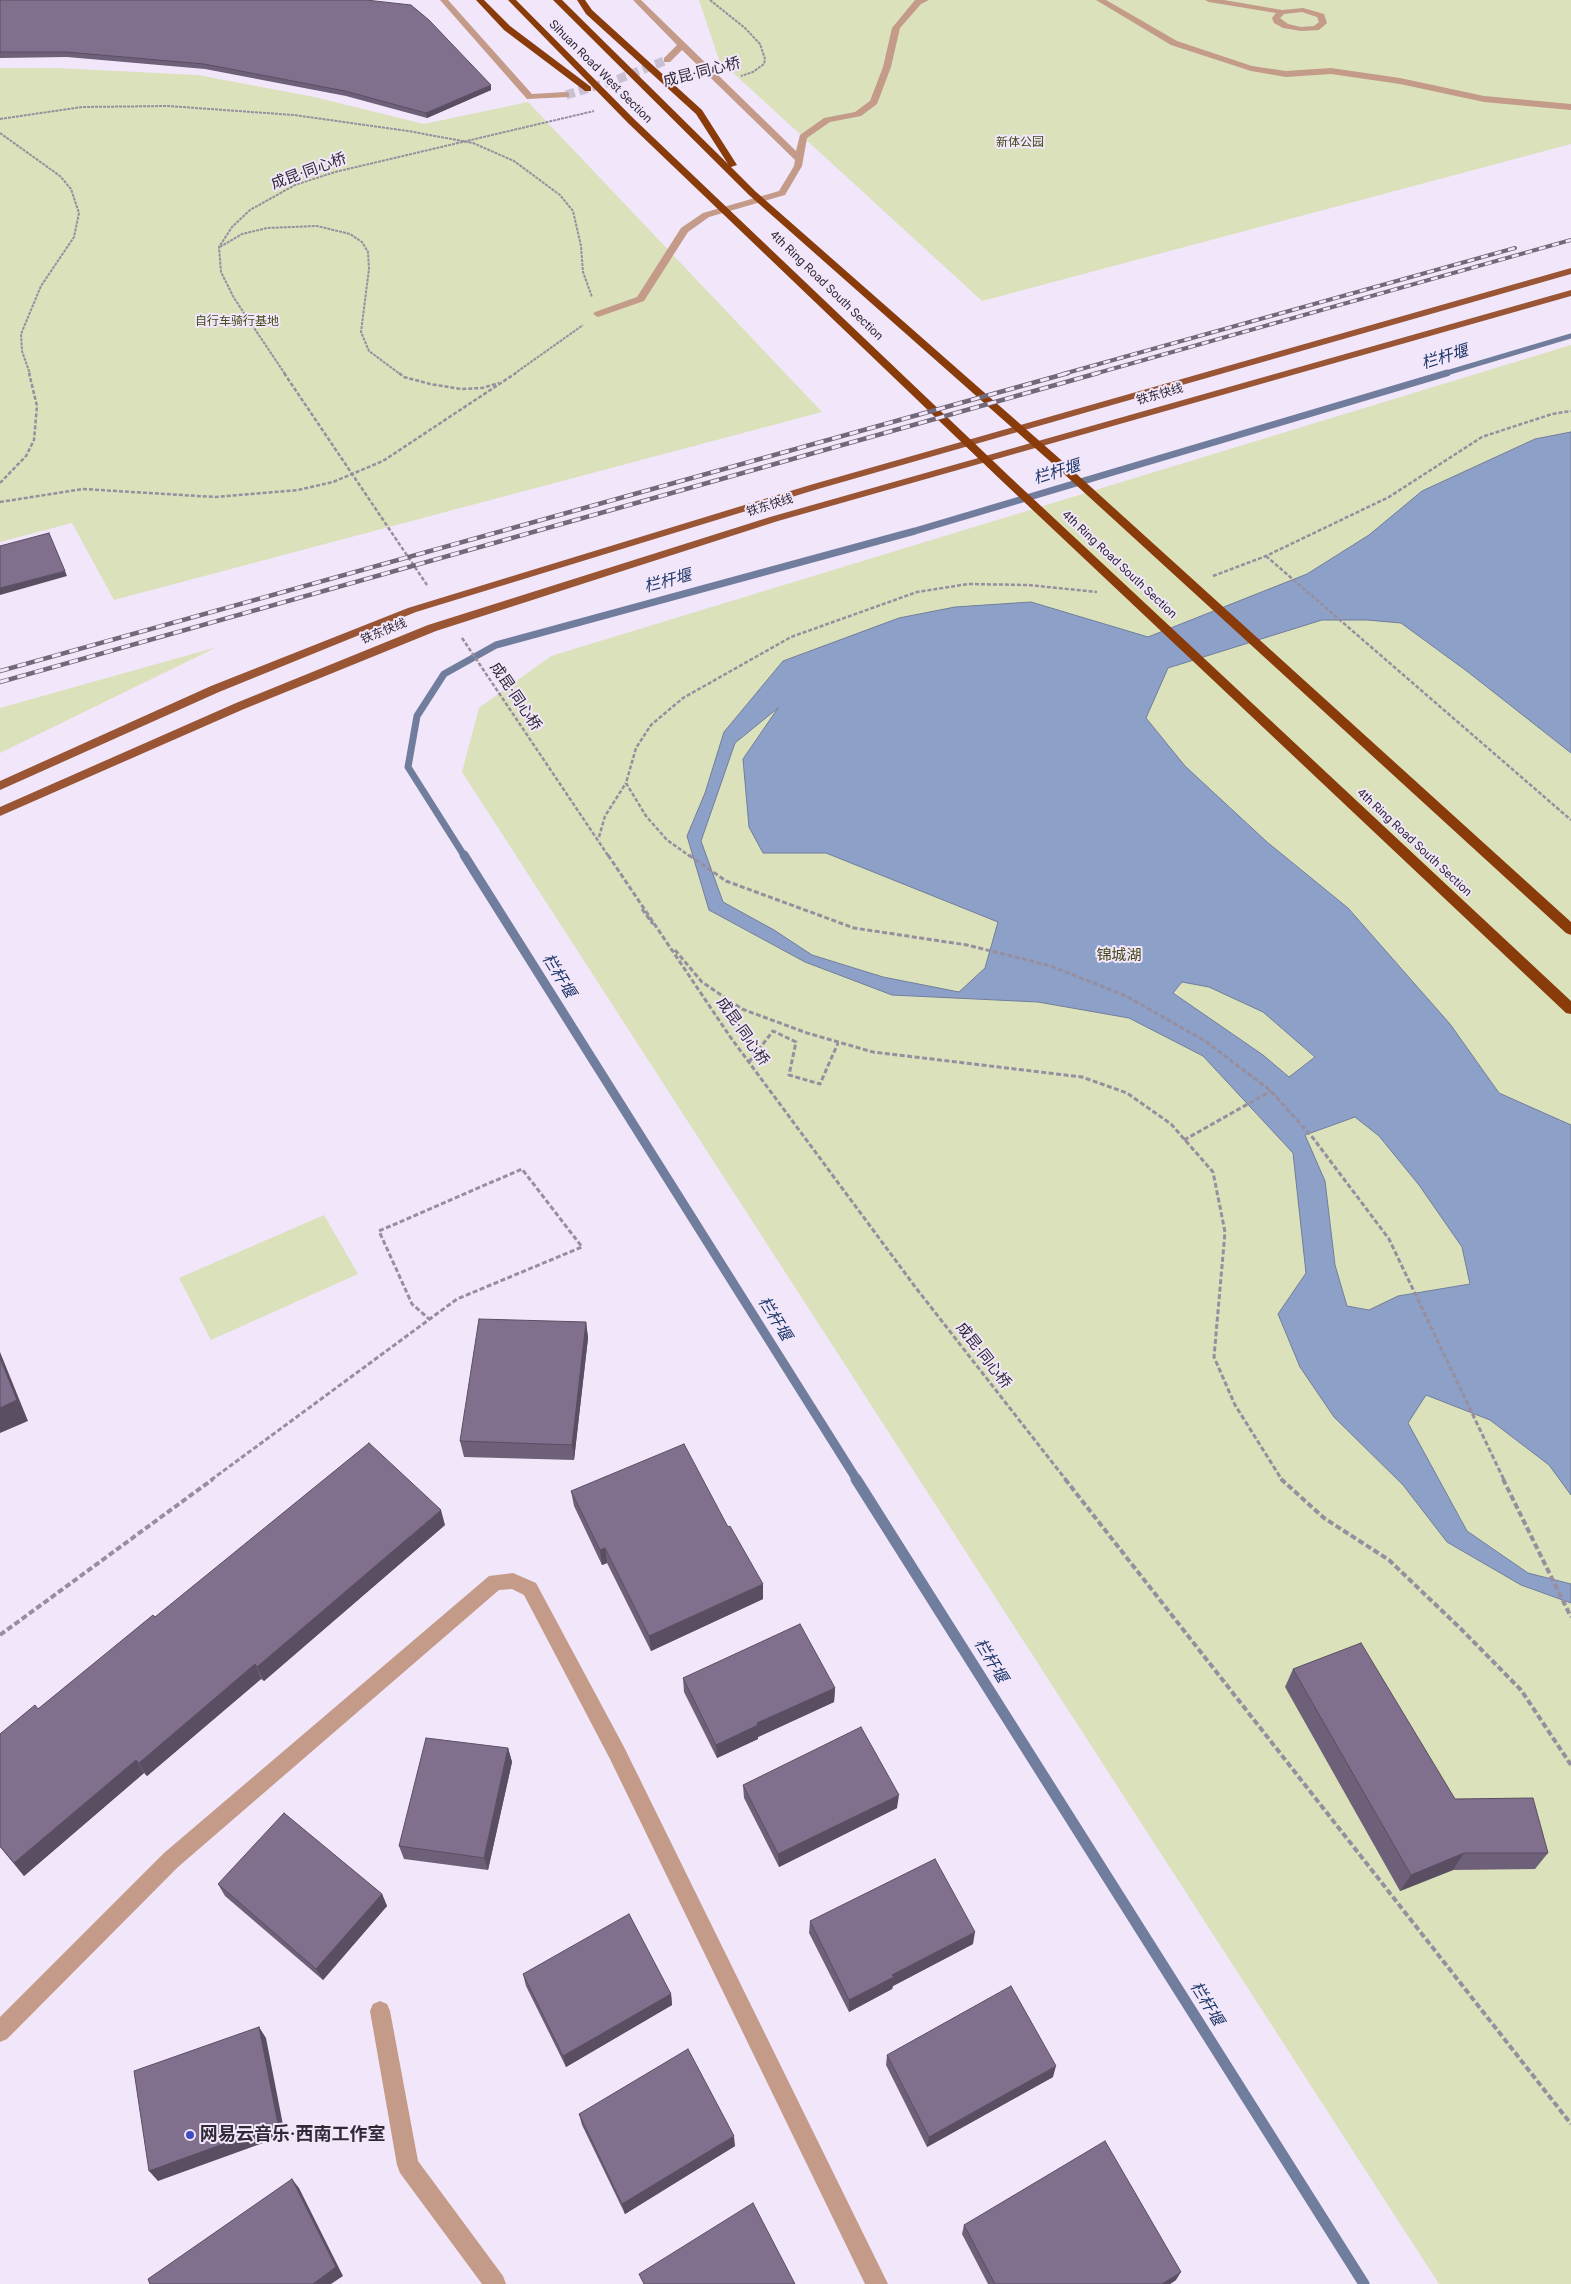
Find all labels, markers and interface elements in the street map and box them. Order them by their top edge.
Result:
street label: Sihuan Road West Section [545,17,655,127]
street label: 成昆·同心桥 [662,55,742,91]
park label: 新体公园 [996,136,1044,150]
street label: 成昆·同心桥 [269,150,349,194]
street label: 4th Ring Road South Section [766,228,886,344]
park label: 自行车骑行基地 [195,315,279,329]
water label: 栏杆堰 [1419,342,1471,374]
street label: 铁东快线 [1135,381,1185,409]
water label: 栏杆堰 [1031,457,1083,489]
street label: 铁东快线 [745,492,795,520]
street label: 4th Ring Road South Section [1059,508,1179,622]
water label: 栏杆堰 [642,567,694,597]
street label: 铁东快线 [359,616,409,648]
street label: 成昆·同心桥 [485,659,545,735]
street label: 4th Ring Road South Section [1354,786,1474,900]
park label: 锦城湖 [1097,947,1141,965]
water label: 栏杆堰 [537,951,579,1001]
street label: 成昆·同心桥 [712,995,772,1069]
water label: 栏杆堰 [753,1294,795,1344]
street label: 成昆·同心桥 [952,1319,1014,1393]
water label: 栏杆堰 [969,1636,1011,1686]
water label: 栏杆堰 [1185,1979,1227,2029]
place label: 网易云音乐·西南工作室 [200,2124,385,2146]
marker: 网易云音乐·西南工作室 [184,2129,196,2141]

